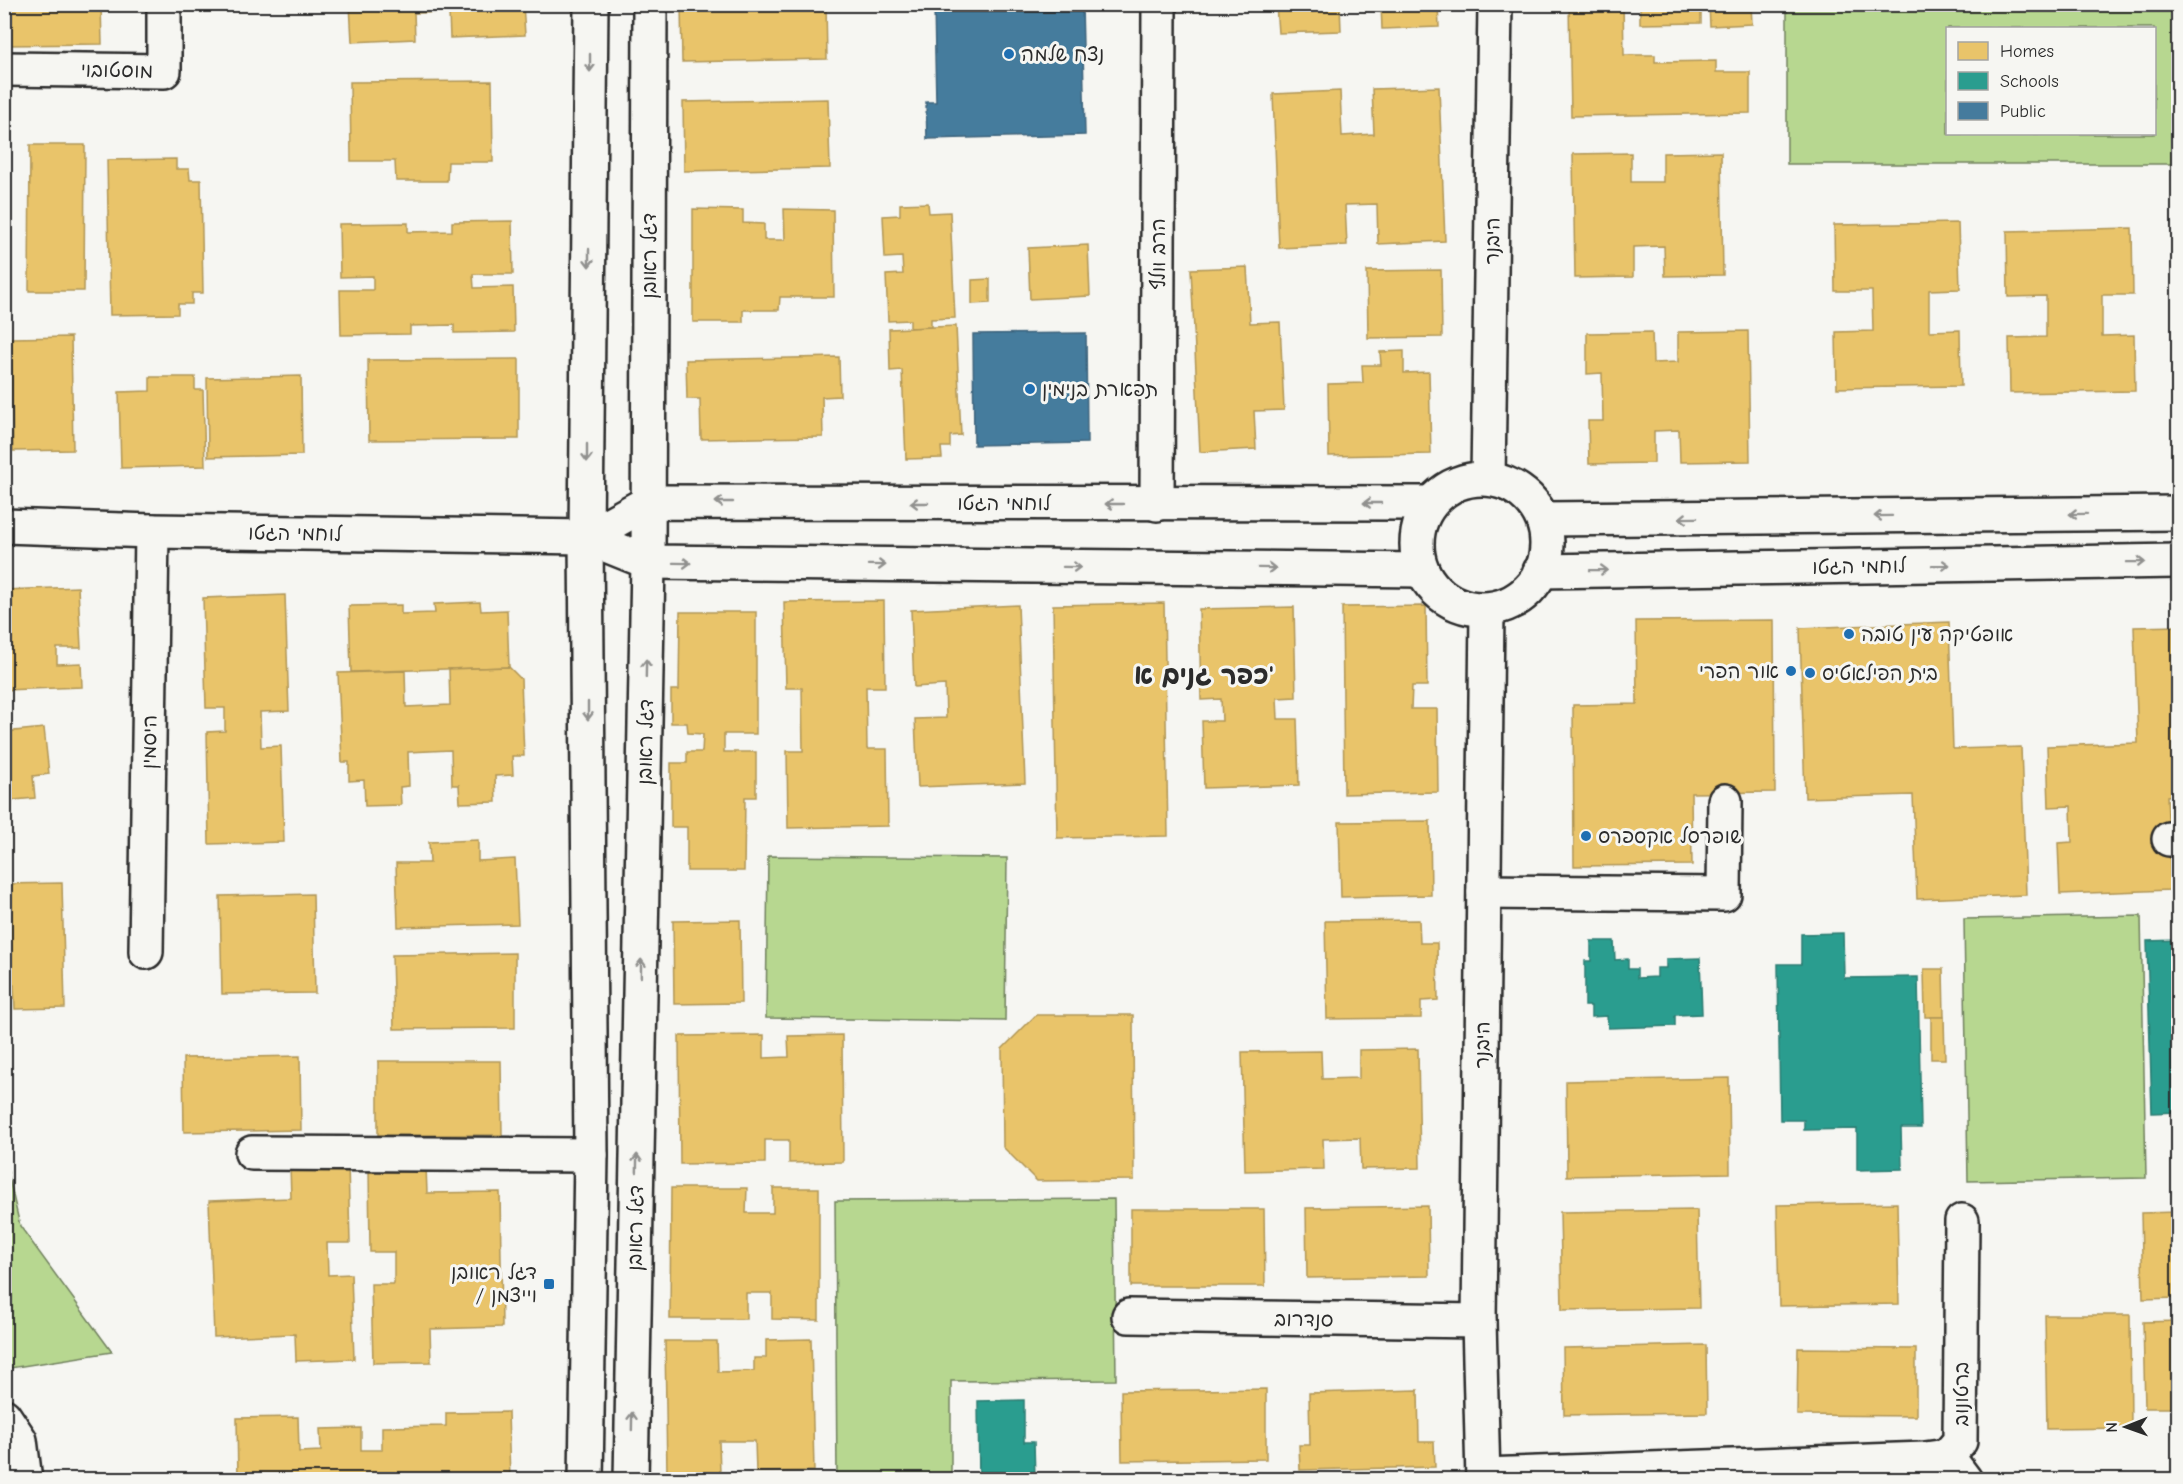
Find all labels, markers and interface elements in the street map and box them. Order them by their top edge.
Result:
legend [1946,27,2156,135]
text: Homes [2000,41,2054,62]
place label: נצח שלמה [1021,43,1104,66]
marker: נצח שלמה [1002,47,1016,61]
one-way arrow [584,52,596,72]
street label: מוסטובוי [81,58,153,83]
text: Schools [2000,71,2059,92]
text: Public [2000,101,2046,122]
street label: דגל ראובן [638,213,661,299]
street label: היבנר [1481,217,1504,265]
street label: הרב וולף [1147,218,1170,290]
one-way arrow [583,247,595,267]
place label: תפארת בנימין [1042,378,1158,402]
marker: תפארת בנימין [1023,382,1037,396]
one-way arrow [581,442,593,462]
street label: לוחמי הגטו [957,492,1052,515]
one-way arrow [714,496,734,508]
one-way arrow [909,497,929,509]
one-way arrow [1362,497,1382,509]
one-way arrow [1104,498,1124,510]
one-way arrow [2069,508,2089,520]
one-way arrow [1874,510,1894,522]
one-way arrow [1679,512,1699,524]
street label: לוחמי הגטו [248,521,343,546]
street label: לוחמי הגטו [1812,554,1907,579]
one-way arrow [2125,556,2145,568]
one-way arrow [671,557,691,569]
one-way arrow [866,559,886,570]
one-way arrow [1930,559,1950,571]
one-way arrow [1061,561,1081,572]
one-way arrow [1256,563,1276,574]
one-way arrow [1588,564,1608,576]
place label: אופטיקה עין טובה [1861,623,2013,647]
marker: אופטיקה עין טובה [1842,627,1856,641]
one-way arrow [641,659,652,679]
place label: אור הפרי [1699,660,1779,683]
district label: כפר גנים א' [1134,661,1274,691]
place label: בית הפילאטיס [1822,662,1938,685]
marker: אור הפרי [1784,664,1798,678]
marker: בית הפילאטיס [1803,666,1817,680]
street label: דגל ראובן [633,699,658,785]
one-way arrow [582,700,594,720]
street label: היסמין [138,715,162,769]
place label: שופרסל אקספרס [1598,825,1741,848]
marker: שופרסל אקספרס [1579,829,1593,843]
one-way arrow [635,959,646,979]
street label: היבנר [1471,1021,1494,1069]
one-way arrow [631,1154,643,1174]
street label: דגל ראובן [623,1185,648,1271]
place label: דגל ראובן / וייצמן [451,1261,537,1308]
marker: דגל ראובן / וייצמן [542,1277,556,1291]
street label: סנדרוב [1274,1307,1334,1332]
street label: ברטונוב [1950,1362,1973,1426]
north arrow [2096,1397,2156,1457]
one-way arrow [626,1412,638,1432]
text: N [2103,1422,2121,1433]

